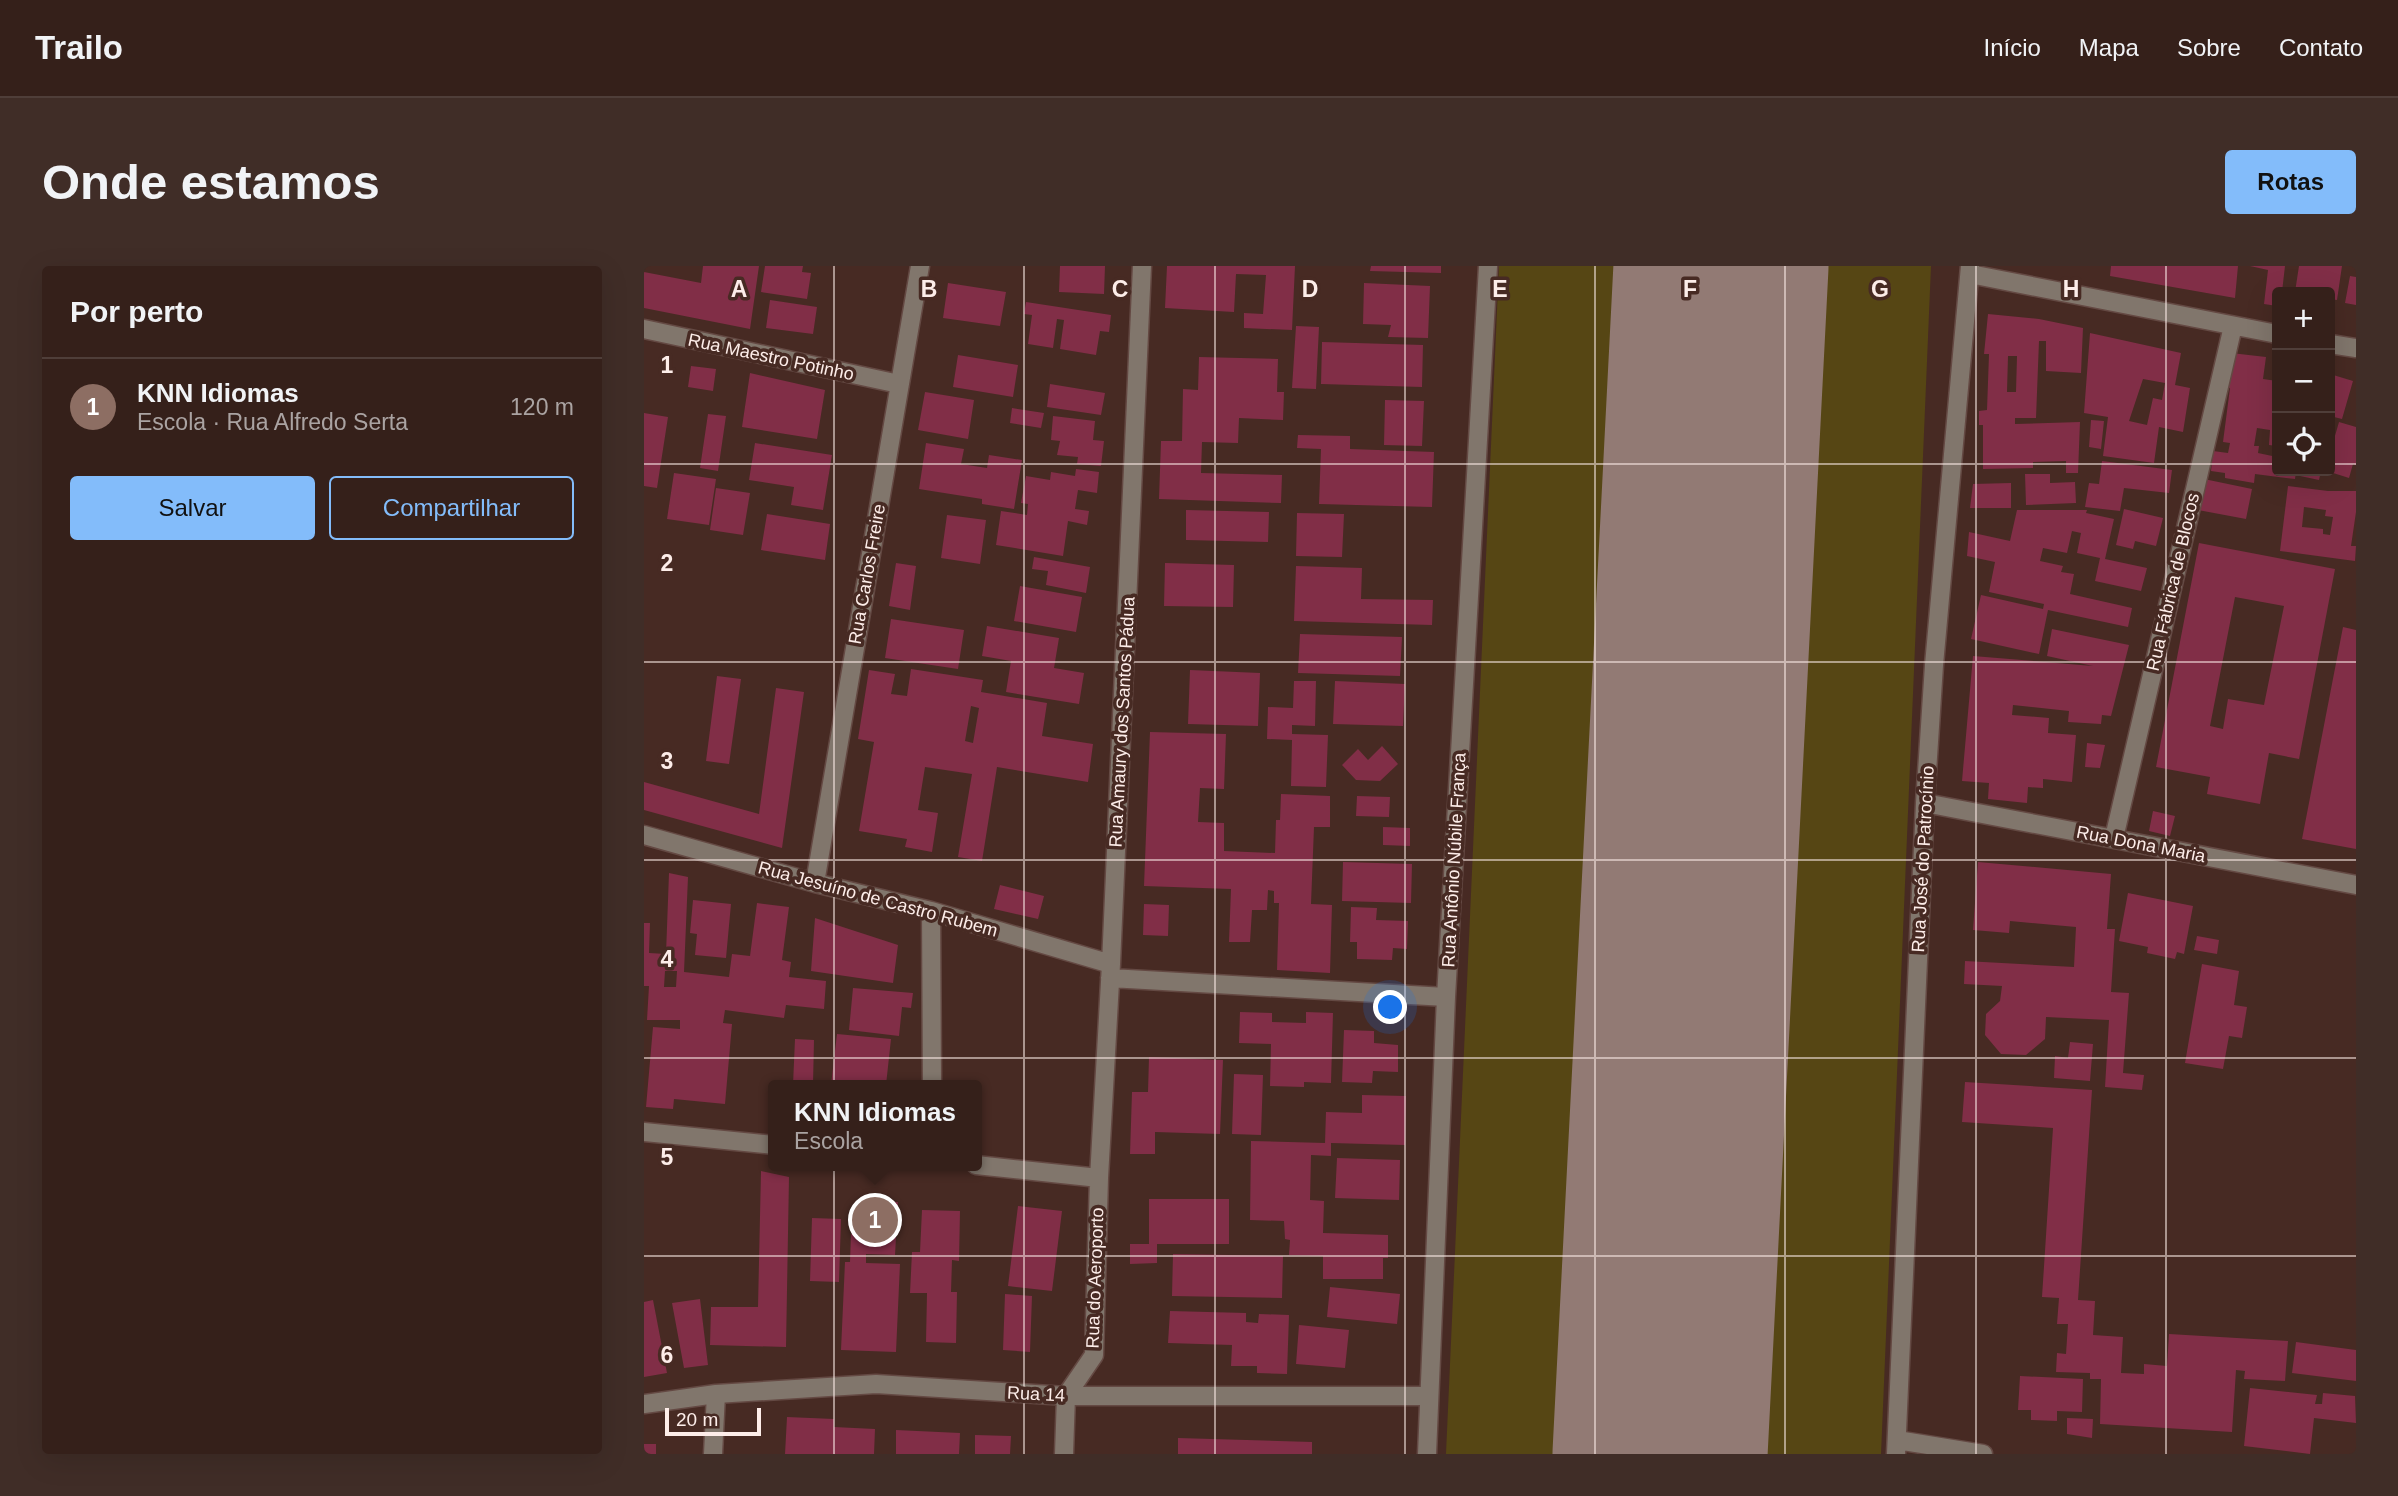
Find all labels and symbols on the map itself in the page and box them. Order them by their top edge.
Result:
text: A [731,276,747,302]
text: B [921,276,937,302]
text: C [1112,276,1128,302]
text: D [1302,276,1318,302]
text: E [1492,276,1508,302]
text: F [1683,276,1697,302]
text: G [1871,276,1889,302]
text: H [2063,276,2079,302]
street label: Rua Maestro Potinho [686,330,856,384]
text: 1 [661,352,674,378]
street label: Rua Fábrica de Blocos [2143,491,2203,673]
street label: Rua Carlos Freire [845,502,889,646]
text: 2 [661,550,673,576]
street label: Rua Amaury dos Santos Pádua [1105,595,1139,848]
text: 3 [661,748,673,774]
street label: Rua Antônio Núbile França [1438,751,1470,968]
street label: Rua José do Patrocínio [1908,765,1938,953]
street label: Rua Dona Maria [2075,822,2208,867]
street label: Rua Jesuíno de Castro Rubem [756,857,1000,941]
text: 4 [661,946,674,972]
your location [1373,990,1407,1024]
text: 5 [661,1144,674,1170]
pin: 1 [852,1194,898,1246]
street label: Rua do Aeroporto [1083,1207,1107,1349]
text: 6 [661,1342,673,1368]
street label: Rua 14 [1006,1382,1066,1406]
scale bar [665,1405,761,1437]

